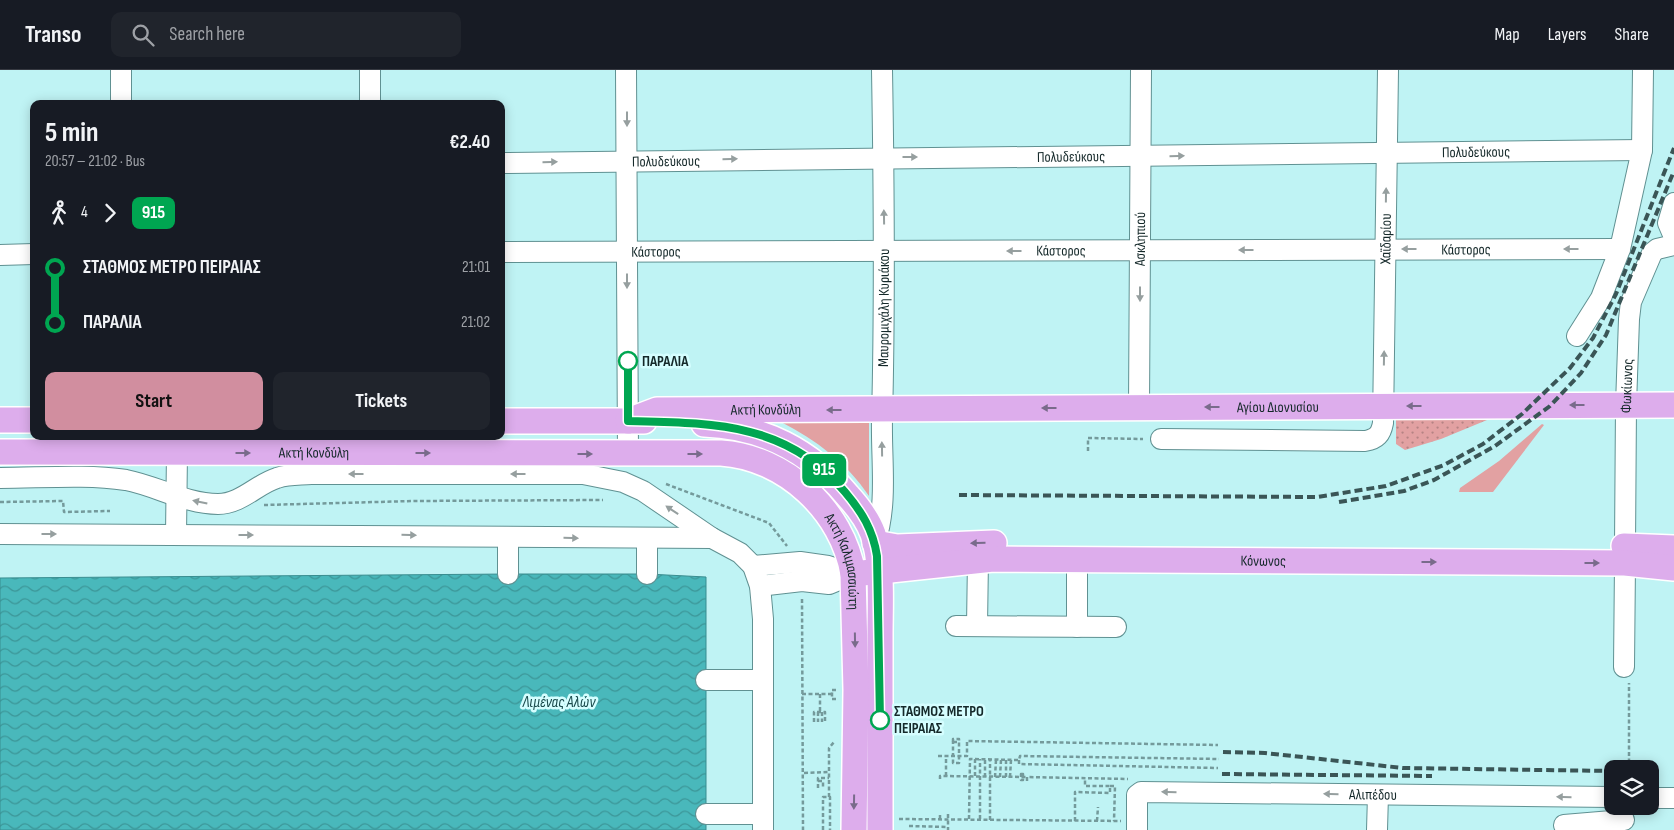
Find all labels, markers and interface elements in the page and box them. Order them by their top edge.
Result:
search box [111,12,461,57]
text: Transo [25,20,81,49]
icon: search [129,21,157,49]
text: Search here [169,23,245,46]
text: Map [1495,24,1520,45]
text: Layers [1548,24,1587,45]
text: Share [1615,24,1649,45]
one-way arrow [623,111,631,127]
text: 5 min [45,116,98,149]
text: €2.40 [449,131,490,154]
street label: Πολυδεύκους [1442,143,1510,162]
street label: Πολυδεύκους [1037,147,1105,167]
text: 20:57 – 21:02 · Bus [45,152,145,171]
street label: Πολυδεύκους [632,152,700,172]
one-way arrow [1170,152,1186,160]
one-way arrow [902,153,918,161]
one-way arrow [722,155,738,163]
one-way arrow [542,158,558,166]
one-way arrow [1382,187,1390,203]
icon: walk [45,199,73,227]
icon: forward [96,199,124,227]
text: 915 [142,202,165,223]
text: 4 [81,203,88,222]
one-way arrow [880,208,888,224]
street label: Ασκληπιού [1131,212,1150,267]
street label: Χαϊδαρίου [1376,213,1396,265]
street label: Κάστορος [1441,240,1491,259]
street label: Κάστορος [1036,241,1086,261]
street label: Κάστορος [631,243,681,262]
one-way arrow [1400,245,1416,253]
one-way arrow [1563,245,1579,253]
one-way arrow [1238,246,1254,254]
one-way arrow [1005,247,1021,255]
street label: Μαυρομιχάλη Κυριάκου [874,249,894,367]
text: ΣΤΑΘΜΟΣ ΜΕΤΡΟ ΠΕΙΡΑΙΑΣ [83,256,261,279]
text: 21:01 [462,258,490,277]
one-way arrow [624,273,632,289]
one-way arrow [1136,286,1144,302]
text: ΠΑΡΑΛΙΑ [83,311,142,334]
text: 21:02 [461,313,490,332]
one-way arrow [1380,349,1388,365]
marker: ΠΑΡΑΛΙΑ [618,351,638,371]
place label: ΠΑΡΑΛΙΑ [642,352,689,371]
street label: Φωκίωνος [1617,358,1638,413]
button: Start [45,372,263,430]
button: Tickets [273,372,490,430]
street label: Αγίου Διονυσίου [1236,398,1319,417]
street label: Ακτή Κονδύλη [730,400,801,420]
one-way arrow [1569,401,1585,409]
one-way arrow [1406,402,1422,410]
one-way arrow [1041,404,1057,412]
one-way arrow [1204,404,1220,412]
one-way arrow [825,406,841,414]
one-way arrow [878,441,886,457]
street label: Ακτή Κονδύλη [278,443,349,462]
one-way arrow [235,449,251,457]
one-way arrow [415,449,431,457]
one-way arrow [577,450,593,458]
one-way arrow [687,450,703,458]
line badge: 915 [795,454,853,486]
text: 915 [812,459,836,480]
one-way arrow [348,470,364,478]
one-way arrow [510,470,526,478]
one-way arrow [193,498,208,506]
one-way arrow [666,505,679,515]
street label: Ακτή Καλιμασσιώτη [819,509,863,610]
one-way arrow [41,530,57,538]
one-way arrow [238,531,254,539]
one-way arrow [401,531,417,539]
one-way arrow [563,534,579,542]
one-way arrow [970,539,986,547]
street label: Κόνωνος [1240,552,1286,571]
one-way arrow [1421,558,1437,566]
one-way arrow [1584,559,1600,567]
one-way arrow [851,632,859,648]
water label: Λιμένας Αλών [522,693,596,712]
place label: ΣΤΑΘΜΟΣ ΜΕΤΡΟ ΠΕΙΡΑΙΑΣ [894,702,984,738]
marker: ΣΤΑΘΜΟΣ ΜΕΤΡΟ ΠΕΙΡΑΙΑΣ [870,710,890,730]
map controls [1604,760,1659,815]
button: layers [1604,760,1659,815]
street label: Αλιπέδου [1348,785,1397,805]
one-way arrow [1161,788,1177,796]
one-way arrow [1323,790,1339,798]
one-way arrow [1556,793,1572,801]
one-way arrow [850,795,858,811]

